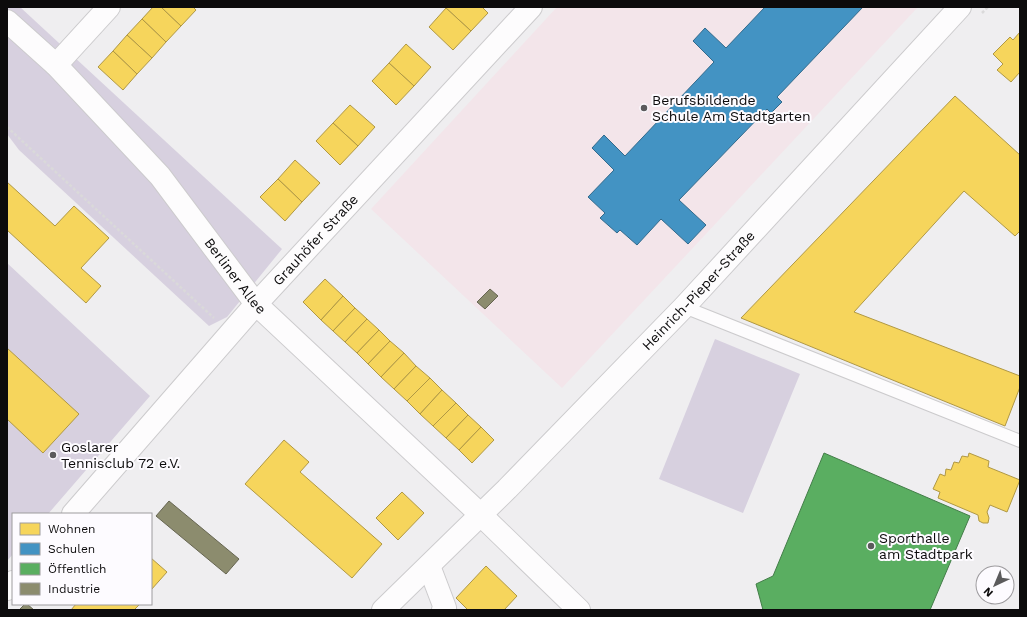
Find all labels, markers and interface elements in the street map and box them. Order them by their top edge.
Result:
place label: Berufsbildende Schule Am Stadtgarten [652,92,811,124]
marker: Berufsbildende Schule Am Stadtgarten [639,103,649,113]
street label: Grauhöfer Straße [270,191,361,288]
street label: Heinrich-Pieper-Straße [639,228,758,353]
street label: Berliner Allee [201,235,269,317]
place label: Goslarer Tennisclub 72 e.V. [61,439,180,471]
marker: Goslarer Tennisclub 72 e.V. [48,450,58,460]
legend [12,513,152,605]
text: Wohnen [48,522,96,536]
place label: Sporthalle am Stadtpark [879,530,973,562]
marker: Sporthalle am Stadtpark [866,541,876,551]
text: Schulen [48,542,95,556]
text: Öffentlich [48,562,107,576]
north arrow [975,565,1015,605]
text: Industrie [48,582,100,596]
text: N [981,584,996,599]

